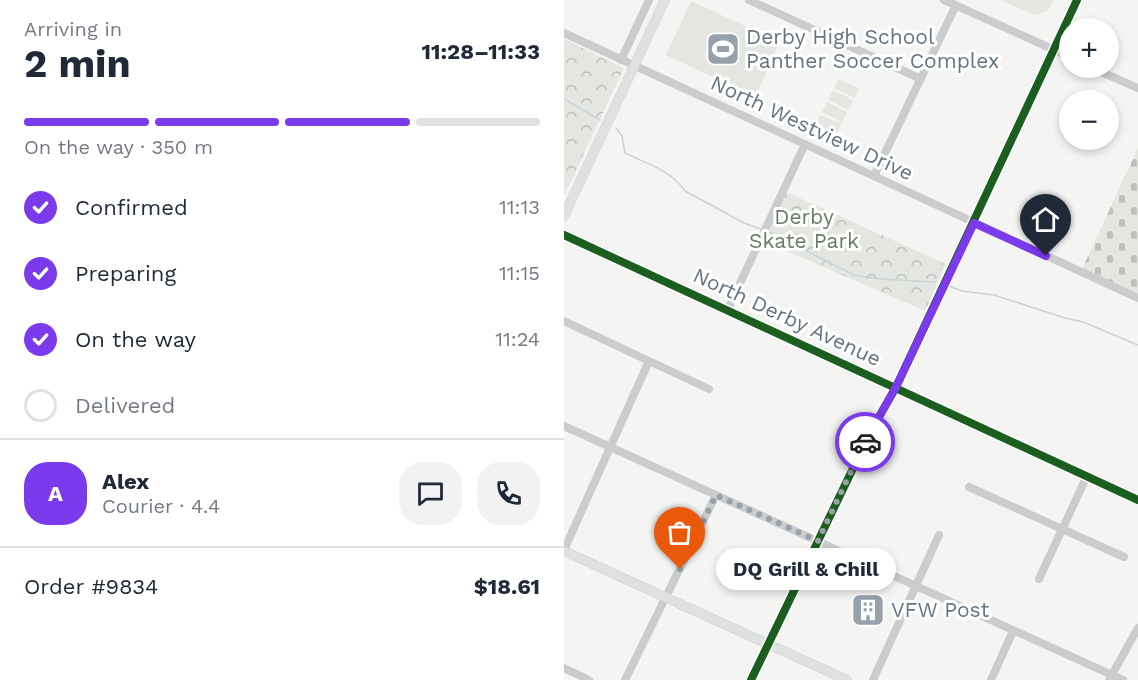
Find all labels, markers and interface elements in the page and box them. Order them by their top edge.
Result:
text: Arriving in [24,17,122,41]
map controls [1059,18,1119,150]
button: + [1059,18,1119,78]
place label: Derby High School Panther Soccer Complex [746,24,999,73]
sports icon: Derby High School Panther Soccer Complex [705,31,741,67]
text: 11:28–11:33 [421,39,540,64]
text: 2 min [24,41,131,86]
street label: North Westview Drive [707,70,917,185]
button: − [1059,90,1119,150]
text: On the way · 350 m [24,135,213,159]
icon: check [24,191,57,224]
pin [1020,194,1071,256]
text: Confirmed [75,195,188,220]
text: 11:13 [499,195,540,219]
icon: home [1029,203,1062,236]
park label: Derby Skate Park [749,204,859,253]
icon: check [24,257,57,290]
text: Preparing [75,261,176,286]
text: 11:15 [499,261,540,285]
street label: North Derby Avenue [689,262,885,371]
icon: check [24,323,57,356]
text: On the way [75,327,196,352]
text: 11:24 [495,327,540,351]
text: Delivered [75,393,175,418]
courier [835,412,895,472]
icon: car [849,426,882,459]
button: chat [399,462,462,525]
button: phone [477,462,540,525]
text: Alex [102,469,149,494]
text: A [48,481,63,506]
text: Courier · 4.4 [102,494,220,518]
pin [654,507,705,569]
icon: bag [663,516,696,549]
callout: DQ Grill & Chill [716,548,896,590]
text: DQ Grill & Chill [733,557,879,581]
text: Order #9834 [24,574,158,599]
text: $18.61 [474,574,540,599]
building icon: VFW Post [850,592,886,628]
place label: VFW Post [891,597,990,622]

